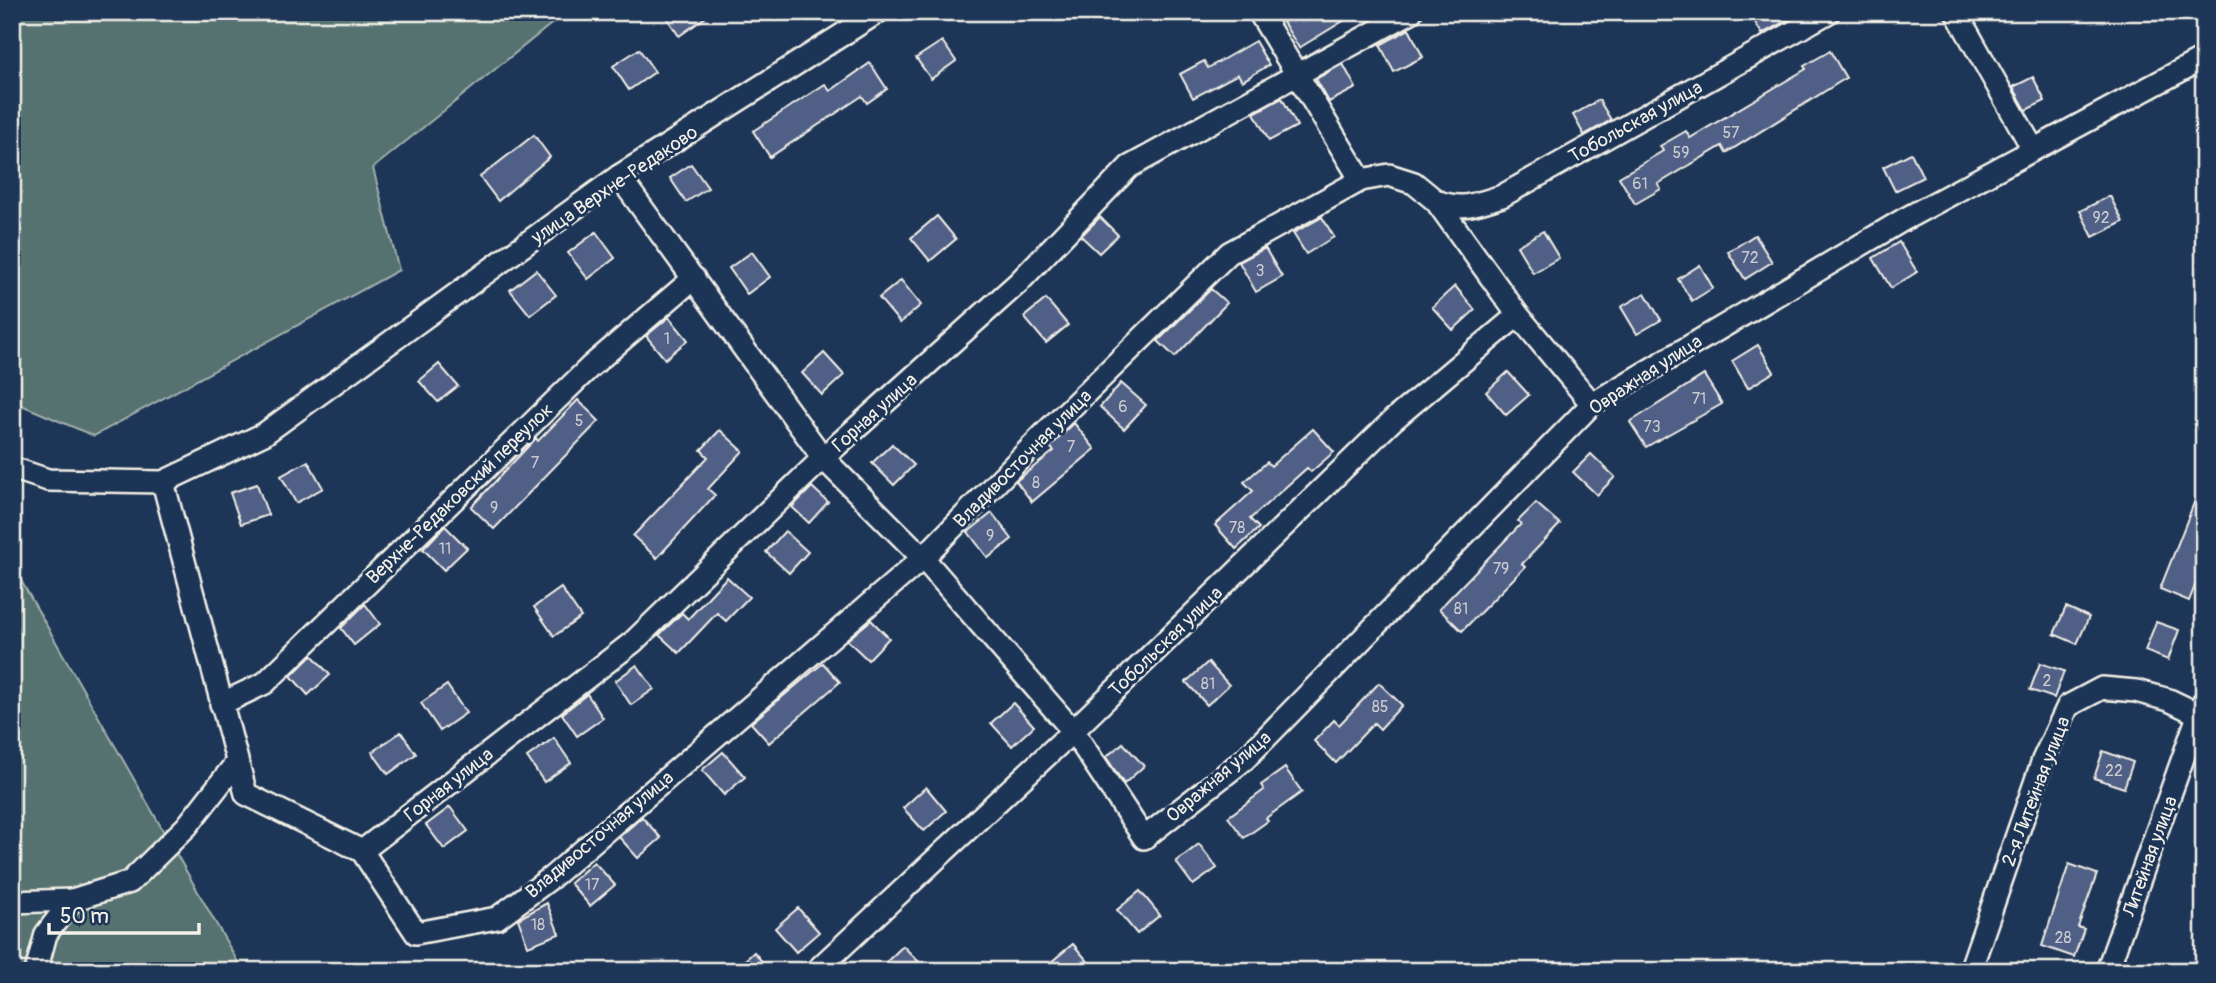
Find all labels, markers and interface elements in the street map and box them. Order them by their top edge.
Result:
street label: Тобольская улица [1564,75,1707,169]
street label: улица Верхне-Редаково [526,120,702,250]
house number: 57 [1722,123,1740,143]
house number: 59 [1673,143,1689,163]
house number: 61 [1632,174,1648,194]
house number: 92 [2092,208,2110,228]
house number: 72 [1741,248,1759,268]
house number: 3 [1256,261,1265,281]
house number: 1 [664,329,670,349]
street label: Овражная улица [1584,329,1707,420]
street label: Горная улица [827,368,923,457]
street label: Владивосточная улица [948,384,1097,533]
house number: 71 [1692,389,1706,409]
house number: 6 [1118,397,1128,417]
street label: Верхне-Редаковский переулок [361,398,558,589]
house number: 5 [575,411,583,431]
house number: 73 [1643,417,1661,437]
house number: 7 [1067,437,1076,457]
house number: 7 [531,453,540,473]
house number: 8 [1032,473,1040,493]
house number: 9 [490,498,498,518]
house number: 78 [1229,518,1245,538]
house number: 9 [986,526,994,546]
house number: 11 [439,539,451,559]
house number: 79 [1493,559,1509,579]
street label: Тобольская улица [1104,581,1228,702]
house number: 81 [1454,599,1468,619]
house number: 2 [2043,671,2052,691]
house number: 81 [1201,674,1215,694]
house number: 85 [1372,697,1388,717]
street label: 2-я Литейная улица [1996,713,2076,870]
street label: Овражная улица [1161,726,1276,828]
street label: Горная улица [399,742,498,827]
house number: 22 [2105,761,2123,781]
street label: Владивосточная улица [521,766,679,904]
street label: Литейная улица [2117,793,2183,921]
house number: 17 [585,875,600,895]
scale bar [49,892,200,936]
text: 50 m [60,903,109,930]
house number: 18 [531,915,545,935]
house number: 28 [2054,928,2072,948]

